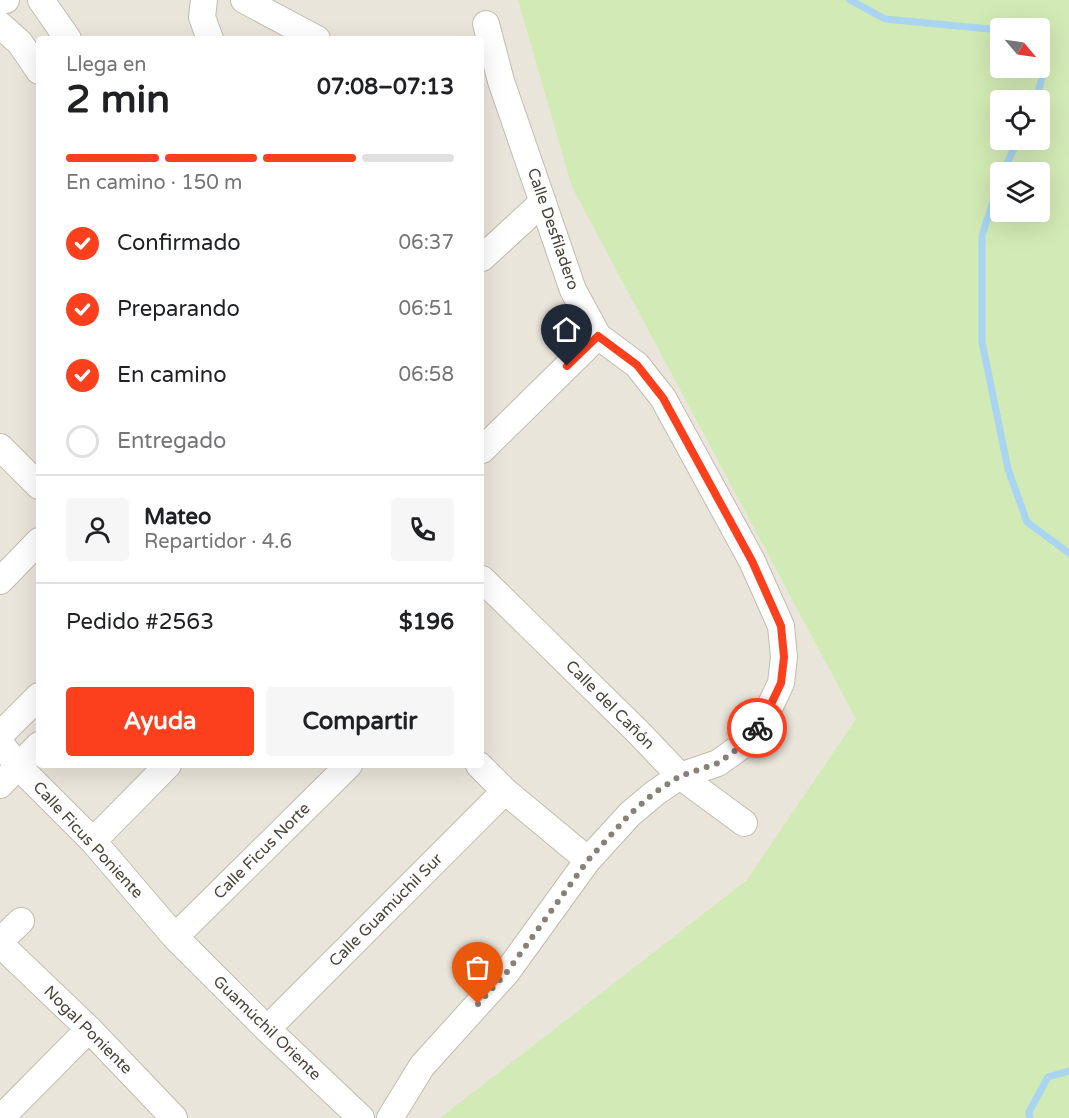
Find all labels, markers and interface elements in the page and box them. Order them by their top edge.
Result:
north arrow [990,18,1050,78]
map controls [990,18,1050,222]
text: Llega en [66,53,146,77]
text: 07:08–07:13 [317,74,454,100]
text: 2 min [66,76,170,123]
button: locate [990,90,1050,150]
button: layers [990,162,1050,222]
street label: Calle Desfiladero [523,165,583,293]
text: En camino · 150 m [66,171,242,195]
icon: check [66,227,99,260]
text: Confirmado [117,230,241,256]
text: 06:37 [399,231,454,255]
icon: check [66,293,99,326]
text: Preparando [117,296,240,322]
text: 06:51 [399,297,454,321]
pin [541,304,592,366]
icon: home [550,313,583,346]
icon: check [66,359,99,392]
text: En camino [117,362,227,388]
text: 06:58 [399,363,454,387]
text: Entregado [117,428,226,454]
button: person [66,498,129,561]
button: phone [391,498,454,561]
text: Mateo [144,504,211,530]
text: Repartidor · 4.6 [144,530,292,554]
text: Pedido #2563 [66,609,214,635]
text: $196 [399,609,454,635]
street label: Calle del Cañón [561,656,659,754]
button: Ayuda [66,687,254,756]
button: Compartir [266,687,454,756]
courier [727,698,787,758]
icon: bike [741,712,774,745]
street label: Calle Ficus Poniente [29,777,147,903]
street label: Calle Ficus Norte [210,799,314,903]
street label: Calle Guamúchil Sur [325,848,448,971]
pin [452,942,503,1004]
icon: bag [461,951,494,984]
street label: Guamúchil Oriente [209,971,325,1085]
street label: Nogal Poniente [39,981,137,1079]

